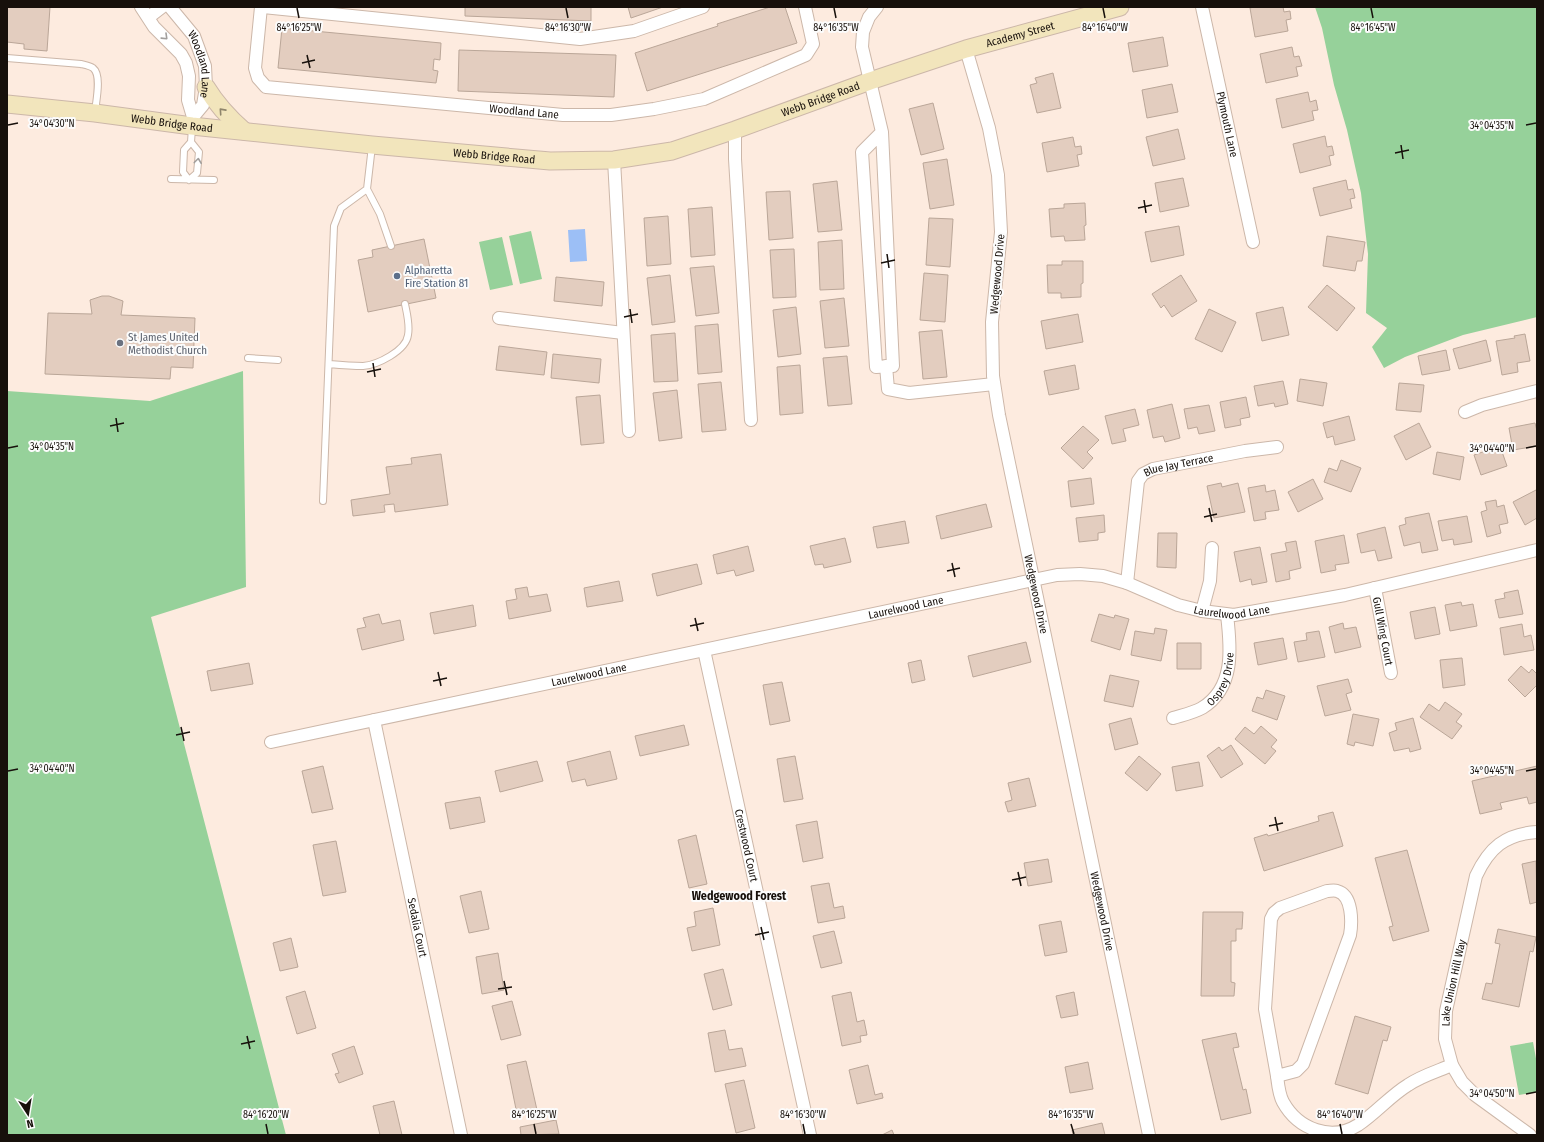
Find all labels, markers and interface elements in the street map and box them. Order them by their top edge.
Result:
street label: Academy Street [985,19,1056,50]
text: 84°16'25"W [276,22,322,34]
text: 84°16'30"W [545,22,592,34]
text: 84°16'35"W [813,22,859,34]
text: 84°16'40"W [1082,22,1129,34]
text: 84°16'45"W [1350,22,1396,34]
street label: Woodland Lane [185,28,212,99]
one-way arrow [160,33,168,40]
street label: Webb Bridge Road [780,79,861,120]
street label: Plymouth Lane [1214,90,1240,158]
street label: Woodland Lane [489,102,559,122]
one-way arrow [219,108,227,116]
street label: Webb Bridge Road [130,112,213,135]
text: 34°04'30"N [29,118,75,130]
text: 34°04'35"N [1470,120,1514,132]
street label: Webb Bridge Road [453,146,536,167]
one-way arrow [193,158,202,164]
street label: Wedgewood Drive [988,233,1007,315]
place label: Alpharetta Fire Station 81 [405,264,468,290]
marker: Alpharetta Fire Station 81 [392,271,402,281]
place label: St James United Methodist Church [128,331,207,357]
marker: St James United Methodist Church [115,338,125,348]
text: 34°04'35"N [30,441,74,453]
text: 34°04'40"N [1470,443,1514,455]
street label: Blue Jay Terrace [1141,451,1214,480]
street label: Wedgewood Drive [1021,553,1050,635]
street label: Laurelwood Lane [867,593,945,622]
street label: Gull Wing Court [1370,596,1396,667]
street label: Laurelwood Lane [1192,603,1271,622]
street label: Osprey Drive [1204,652,1237,709]
street label: Laurelwood Lane [550,661,628,689]
text: 34°04'40"N [30,763,74,775]
text: 34°04'45"N [1470,765,1514,777]
street label: Crestwood Court [732,808,761,884]
street label: Wedgewood Drive [1087,871,1116,952]
district label: Wedgewood Forest [692,889,787,903]
street label: Sedalia Court [404,897,430,959]
street label: Lake Union Hill Way [1439,938,1469,1027]
text: 34°04'50"N [1469,1088,1515,1100]
north arrow [8,1094,48,1134]
text: 84°16'20"W [243,1109,290,1121]
text: 84°16'25"W [511,1109,557,1121]
text: 84°16'30"W [780,1109,827,1121]
text: 84°16'35"W [1048,1109,1094,1121]
text: 84°16'40"W [1317,1109,1364,1121]
text: N [25,1116,35,1130]

